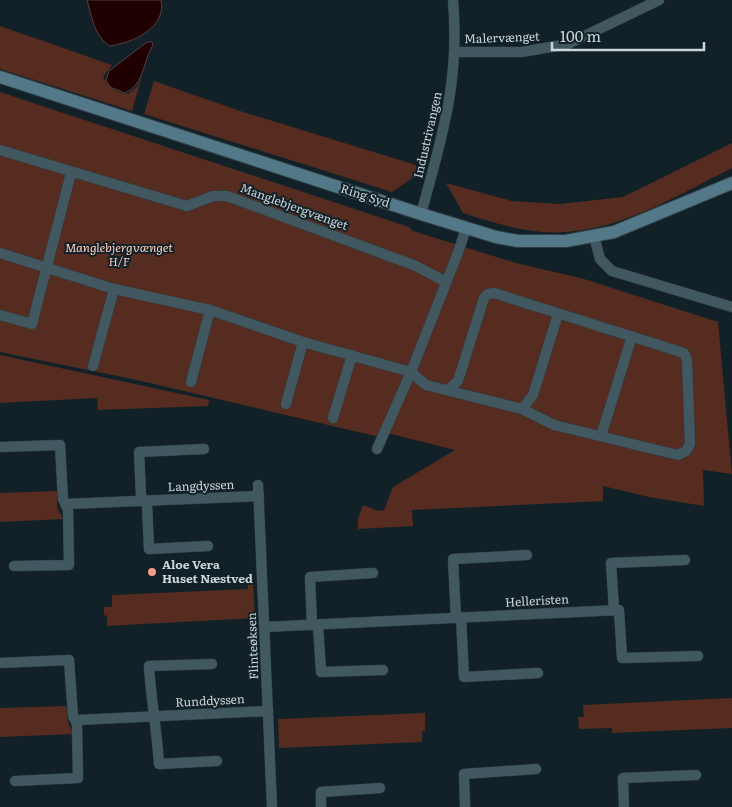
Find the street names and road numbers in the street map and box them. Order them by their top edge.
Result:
street label: Malervænget [464,27,540,47]
street label: Industrivangen [408,90,446,180]
street label: Manglebjergvænget [238,178,351,234]
street label: Ring Syd [338,179,393,212]
street label: Langdyssen [167,475,235,495]
street label: Helleristen [505,589,569,611]
street label: Flinteøksen [242,612,262,680]
street label: Runddyssen [175,689,245,711]

